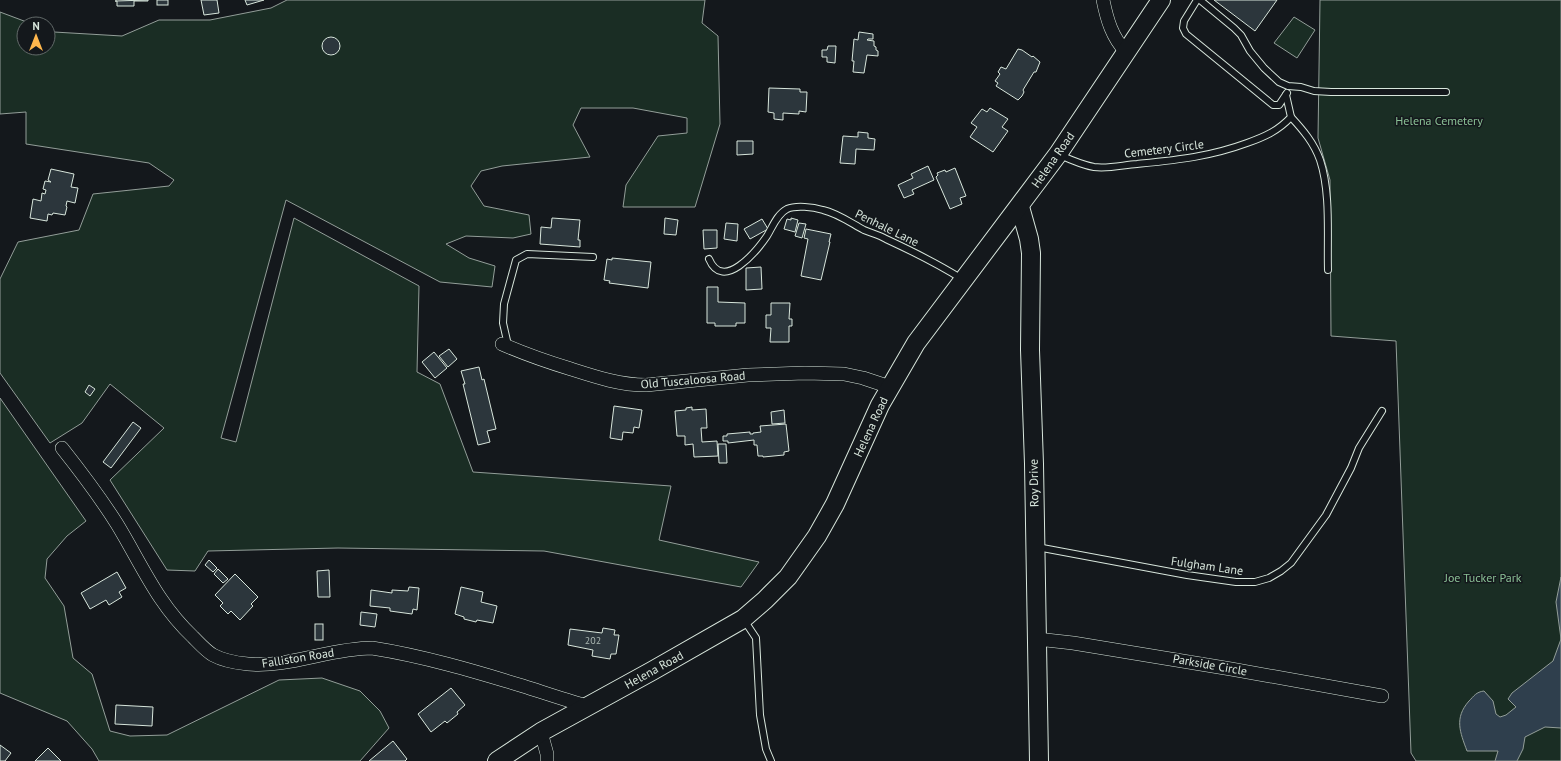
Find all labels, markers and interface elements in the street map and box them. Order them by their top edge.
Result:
north arrow [16,16,56,56]
text: N [32,19,40,33]
park label: Helena Cemetery [1395,113,1483,128]
street label: Helena Road [1028,129,1077,191]
street label: Cemetery Circle [1123,136,1205,161]
street label: Penhale Lane [853,206,921,249]
street label: Old Tuscaloosa Road [640,367,746,392]
street label: Helena Road [850,394,891,459]
street label: Roy Drive [1026,459,1041,507]
street label: Fulgham Lane [1170,553,1244,578]
park label: Joe Tucker Park [1443,570,1522,585]
house number: 202 [585,634,601,647]
street label: Falliston Road [261,644,335,671]
street label: Helena Road [622,647,686,692]
street label: Parkside Circle [1172,651,1248,678]

